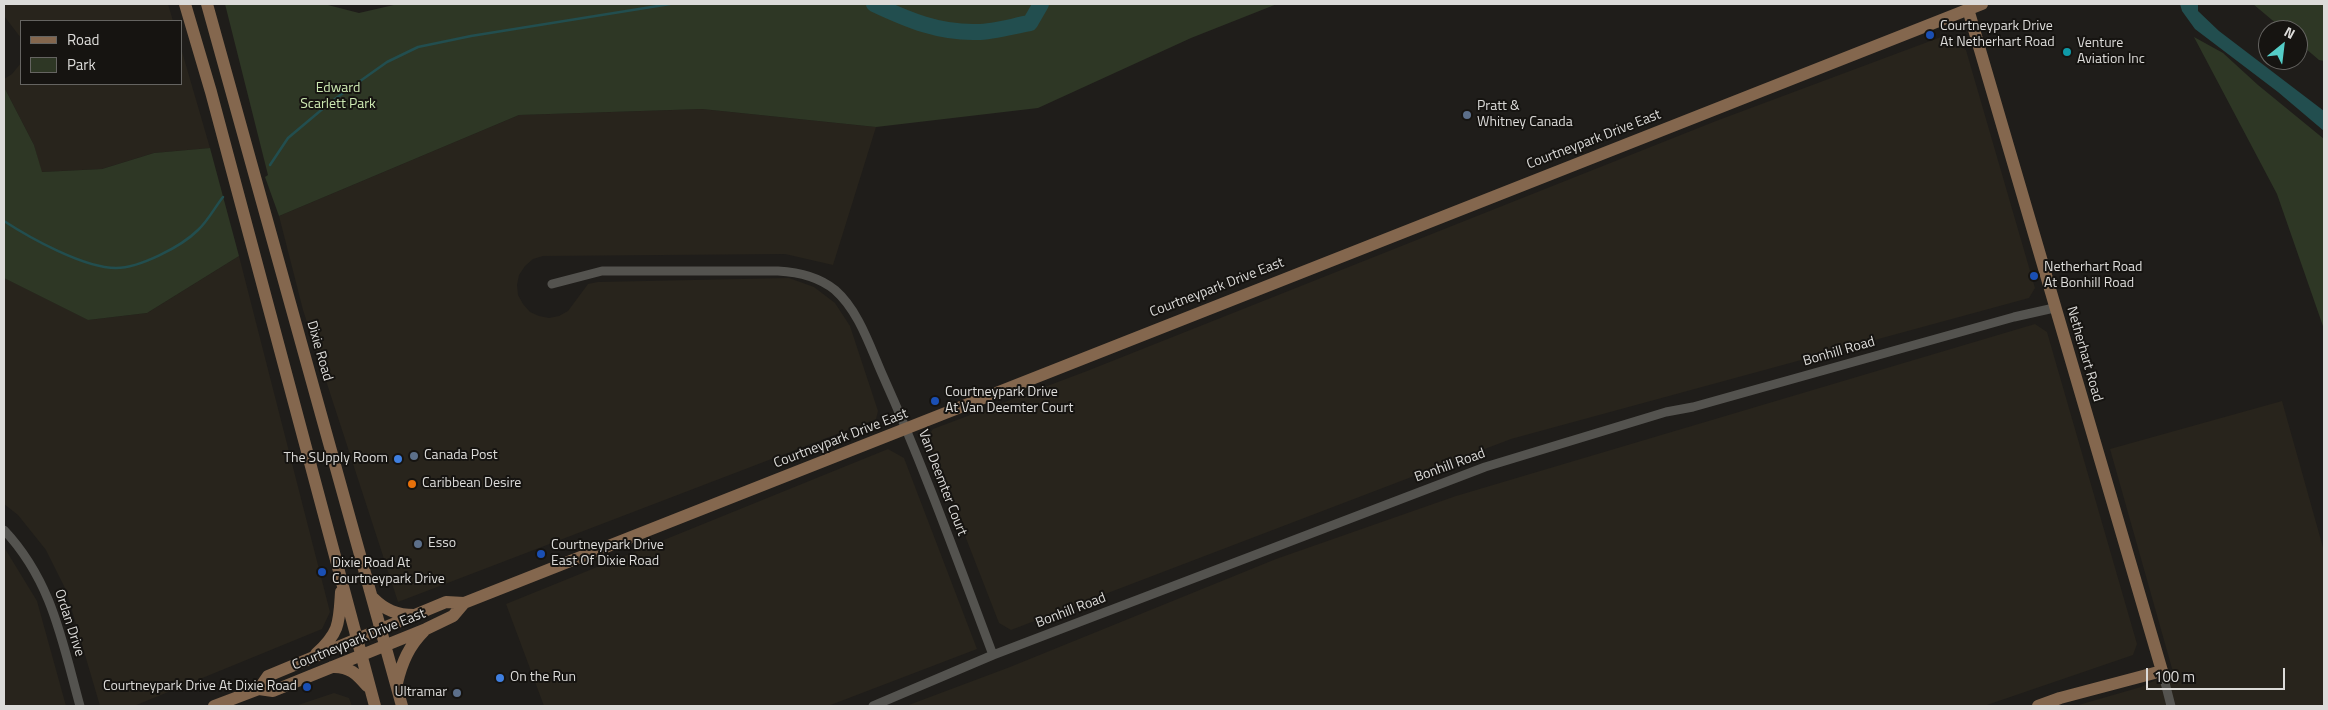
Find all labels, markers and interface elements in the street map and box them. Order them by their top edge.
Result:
place label: Courtneypark Drive At Netherhart Road [1940,19,2055,52]
legend [20,20,182,85]
north arrow [2258,20,2308,70]
text: N [2281,21,2299,44]
text: Road [67,28,99,51]
marker: Courtneypark Drive At Netherhart Road [1924,29,1936,41]
place label: Venture Aviation Inc [2077,36,2145,68]
marker: Venture Aviation Inc [2061,46,2073,58]
text: Park [67,53,96,76]
park label: Edward Scarlett Park [300,81,376,114]
place label: Pratt & Whitney Canada [1477,99,1573,132]
street label: Courtneypark Drive East [1525,107,1663,173]
marker: Pratt & Whitney Canada [1461,109,1473,121]
street label: Courtneypark Drive East [1148,255,1286,321]
place label: Netherhart Road At Bonhill Road [2044,260,2142,292]
marker: Netherhart Road At Bonhill Road [2028,270,2040,282]
street label: Netherhart Road [2062,304,2106,404]
street label: Dixie Road [302,319,336,383]
street label: Bonhill Road [1801,334,1877,370]
place label: Courtneypark Drive At Van Deemter Court [945,385,1073,418]
marker: Courtneypark Drive At Van Deemter Court [929,395,941,407]
street label: Courtneypark Drive East [772,406,910,472]
street label: Van Deemter Court [914,428,970,538]
street label: Bonhill Road [1412,445,1488,487]
place label: Canada Post [424,448,498,464]
marker: Canada Post [408,450,420,462]
place label: The SUpply Room [284,451,388,467]
marker: The SUpply Room [392,453,404,465]
place label: Caribbean Desire [422,476,521,492]
marker: Caribbean Desire [406,478,418,490]
place label: Esso [428,536,456,552]
marker: Esso [412,538,424,550]
place label: Courtneypark Drive East Of Dixie Road [551,538,664,570]
marker: Courtneypark Drive East Of Dixie Road [535,548,547,560]
place label: Dixie Road At Courtneypark Drive [332,556,445,588]
marker: Dixie Road At Courtneypark Drive [316,566,328,578]
street label: Ordan Drive [50,587,88,659]
street label: Bonhill Road [1033,590,1109,632]
street label: Courtneypark Drive East [290,606,428,674]
scale bar [2148,658,2287,690]
text: 100 m [2154,665,2195,688]
place label: On the Run [510,670,576,686]
marker: On the Run [494,672,506,684]
place label: Courtneypark Drive At Dixie Road [103,679,297,695]
marker: Courtneypark Drive At Dixie Road [301,681,313,693]
place label: Ultramar [394,685,447,701]
marker: Ultramar [451,687,463,699]

